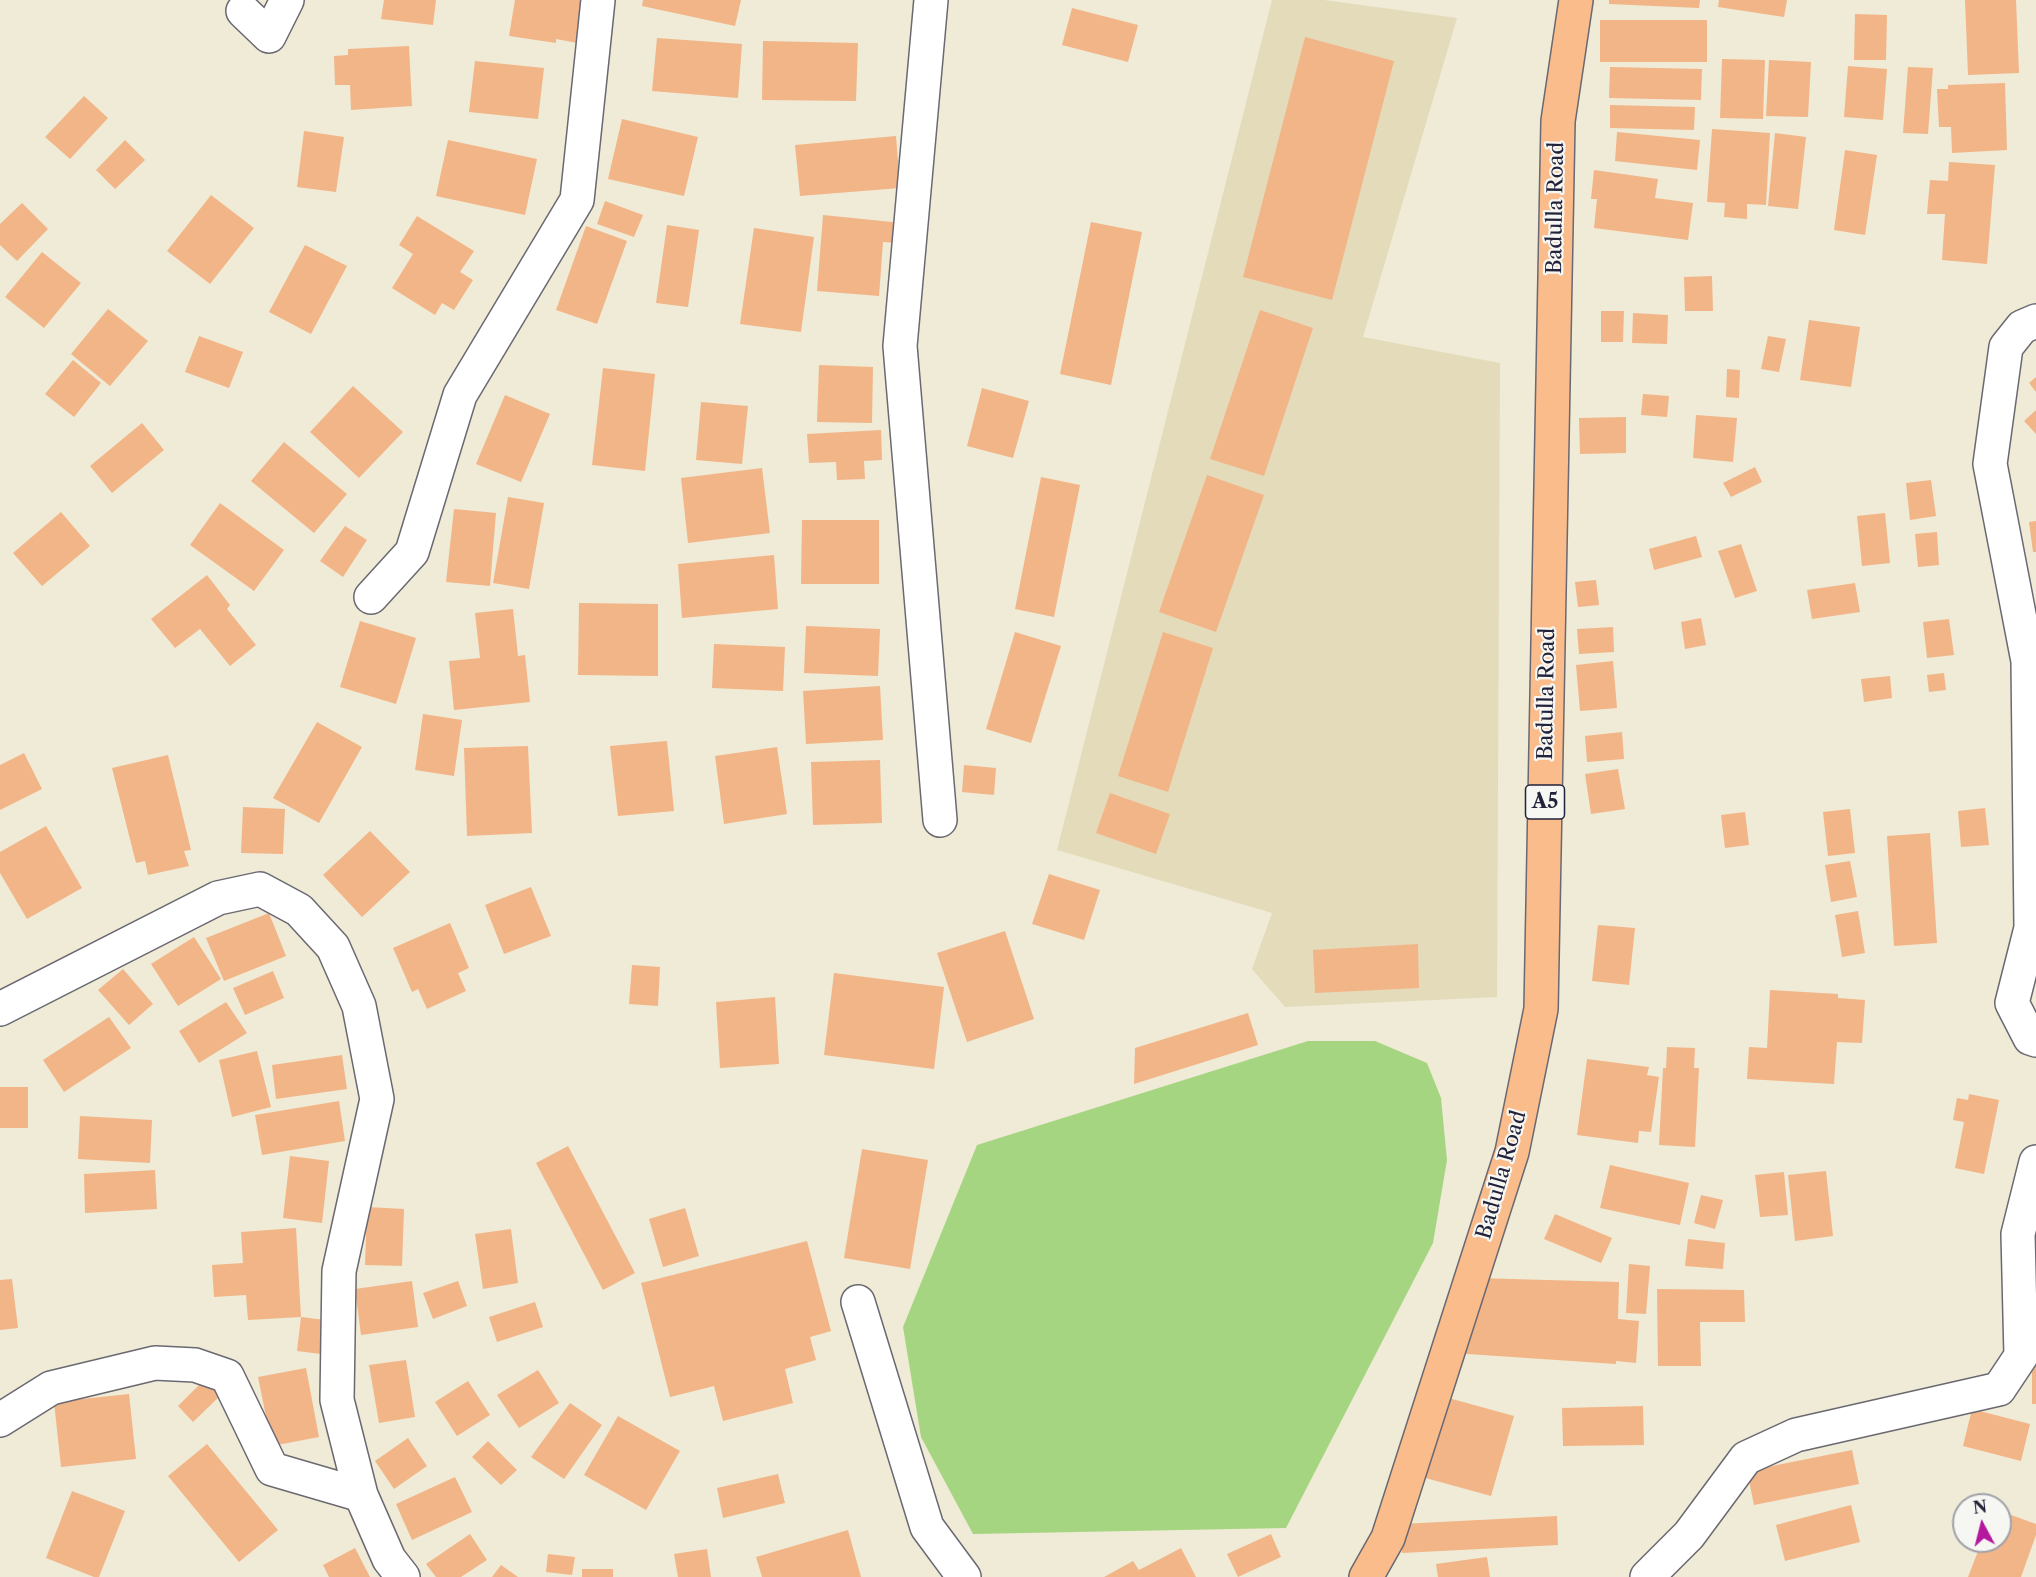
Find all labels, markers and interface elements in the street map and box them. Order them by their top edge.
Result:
street label: Badulla Road [1542,142,1570,274]
street label: Badulla Road [1533,628,1561,760]
road number: A5 [1526,785,1564,819]
street label: Badulla Road [1472,1108,1532,1242]
north arrow [1952,1493,2012,1553]
text: N [1972,1496,1988,1518]

